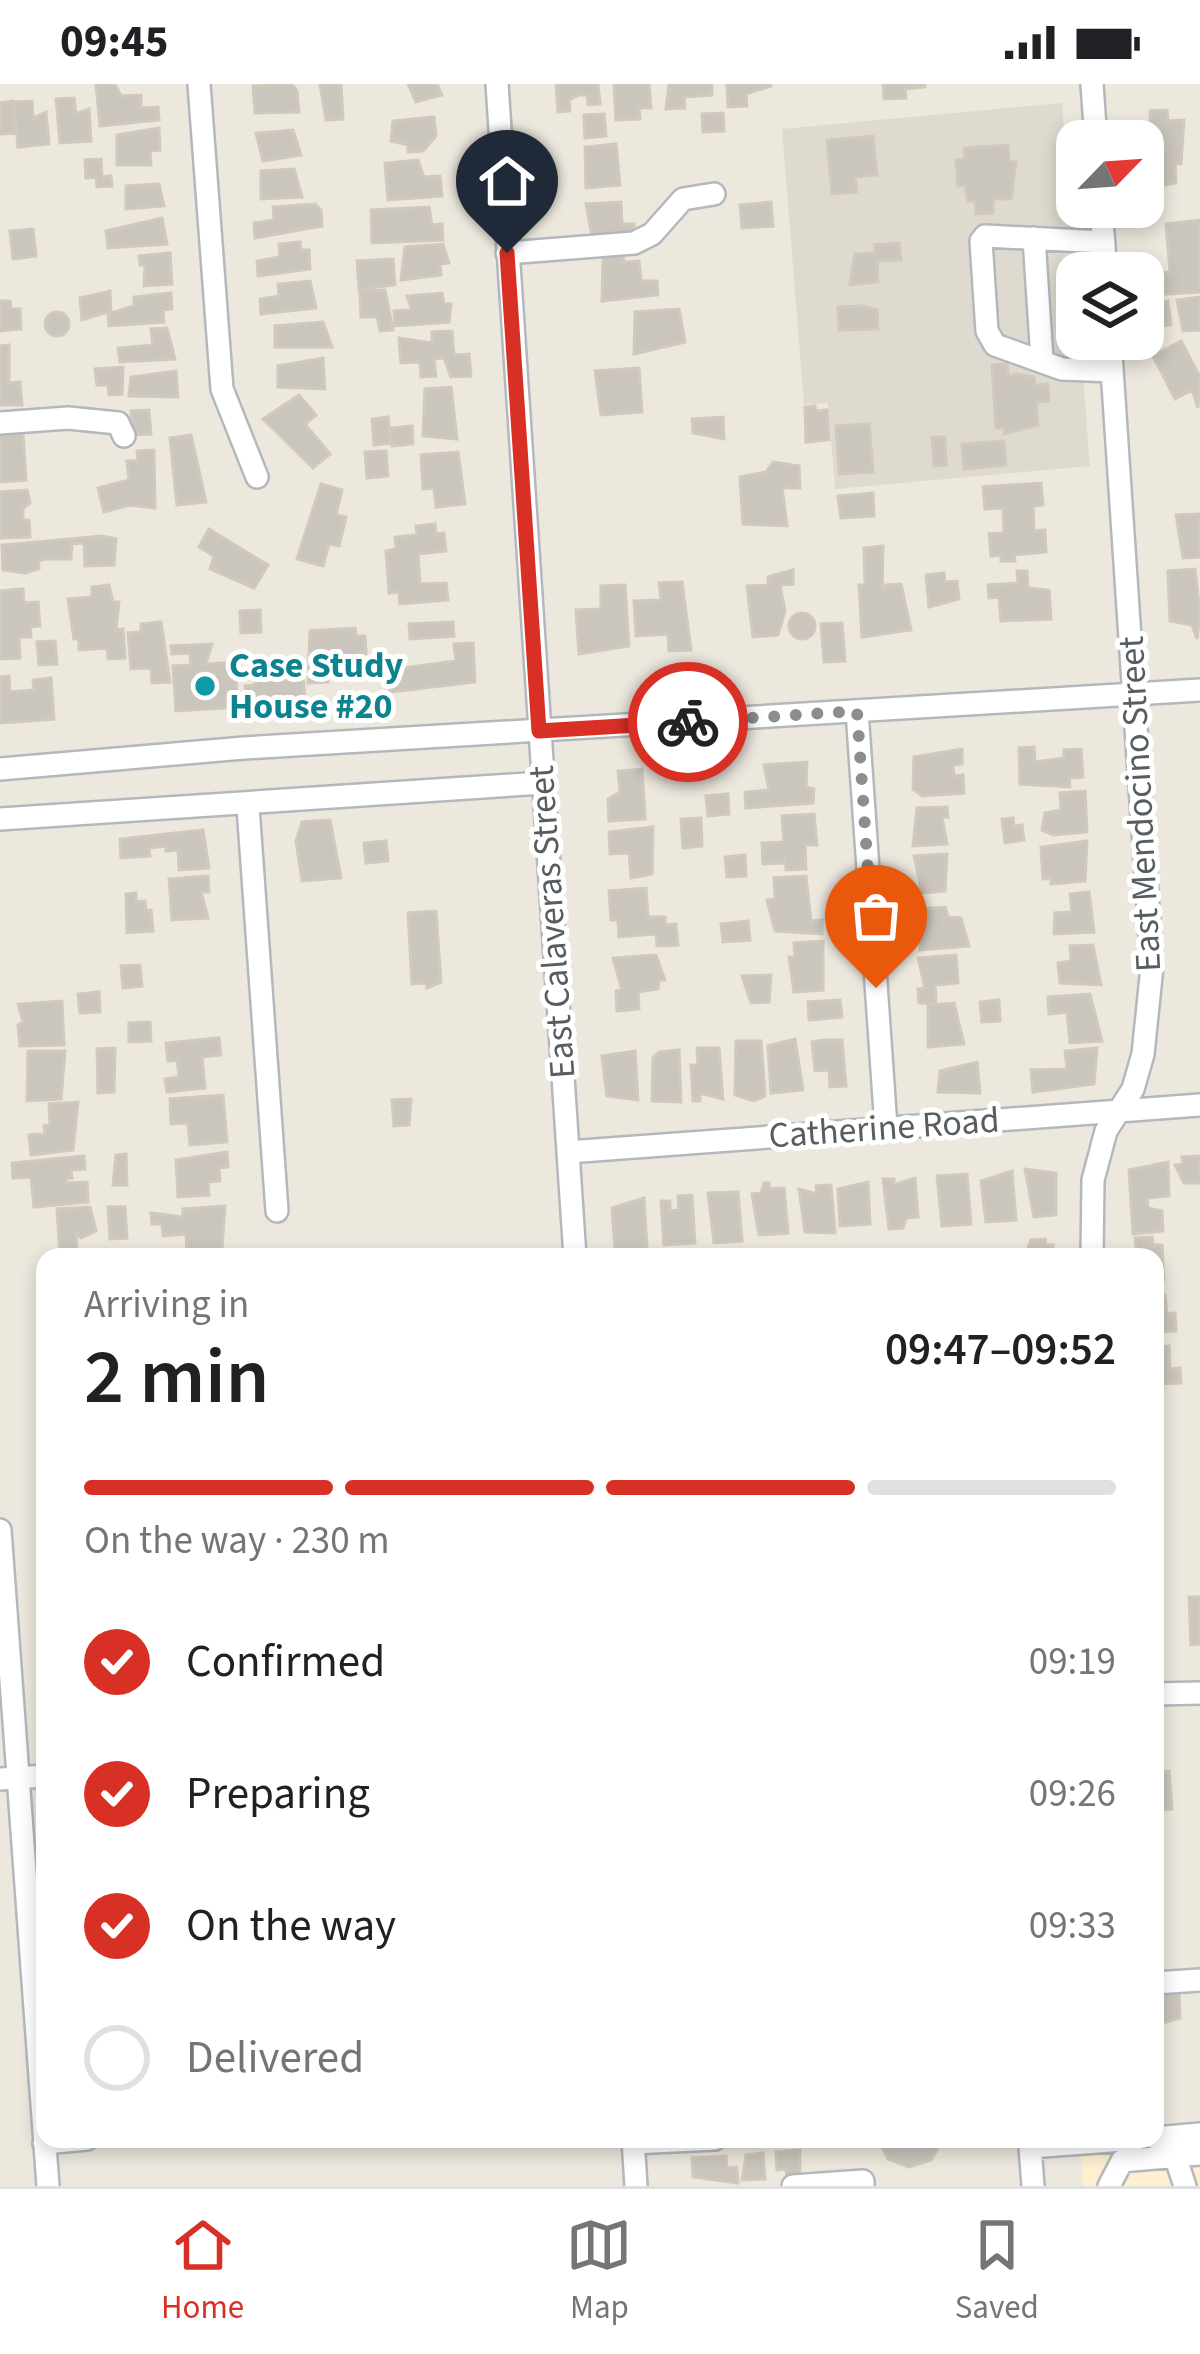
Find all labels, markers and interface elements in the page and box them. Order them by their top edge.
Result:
text: 09:45 [60,10,169,74]
north arrow [1056,120,1164,228]
map controls [1056,120,1164,360]
pin [456,130,558,253]
icon: home [474,148,540,214]
button: layers [1056,252,1164,360]
street label: East Mendocino Street [1106,635,1174,973]
place label: Case Study House #20 [229,640,404,732]
courier [628,662,748,782]
marker: Case Study House #20 [192,673,218,699]
icon: bike [655,689,721,755]
street label: East Calaveras Street [516,764,588,1080]
pin [825,865,927,988]
icon: bag [843,883,909,949]
street label: Catherine Road [767,1094,1001,1162]
text: Arriving in [84,1277,249,1333]
text: 09:47–09:52 [885,1318,1116,1382]
text: 2 min [84,1322,269,1433]
text: On the way · 230 m [84,1513,390,1569]
icon: check [84,1629,150,1695]
text: Confirmed [186,1630,385,1694]
text: 09:19 [1029,1634,1116,1690]
icon: check [84,1761,150,1827]
text: Preparing [186,1762,370,1826]
text: 09:26 [1029,1766,1116,1822]
icon: check [84,1893,150,1959]
text: On the way [186,1894,396,1958]
text: 09:33 [1029,1898,1116,1954]
text: Delivered [186,2026,364,2090]
tab: Home [161,2212,244,2331]
tab: Map [566,2212,632,2331]
tab: Saved [955,2212,1039,2331]

